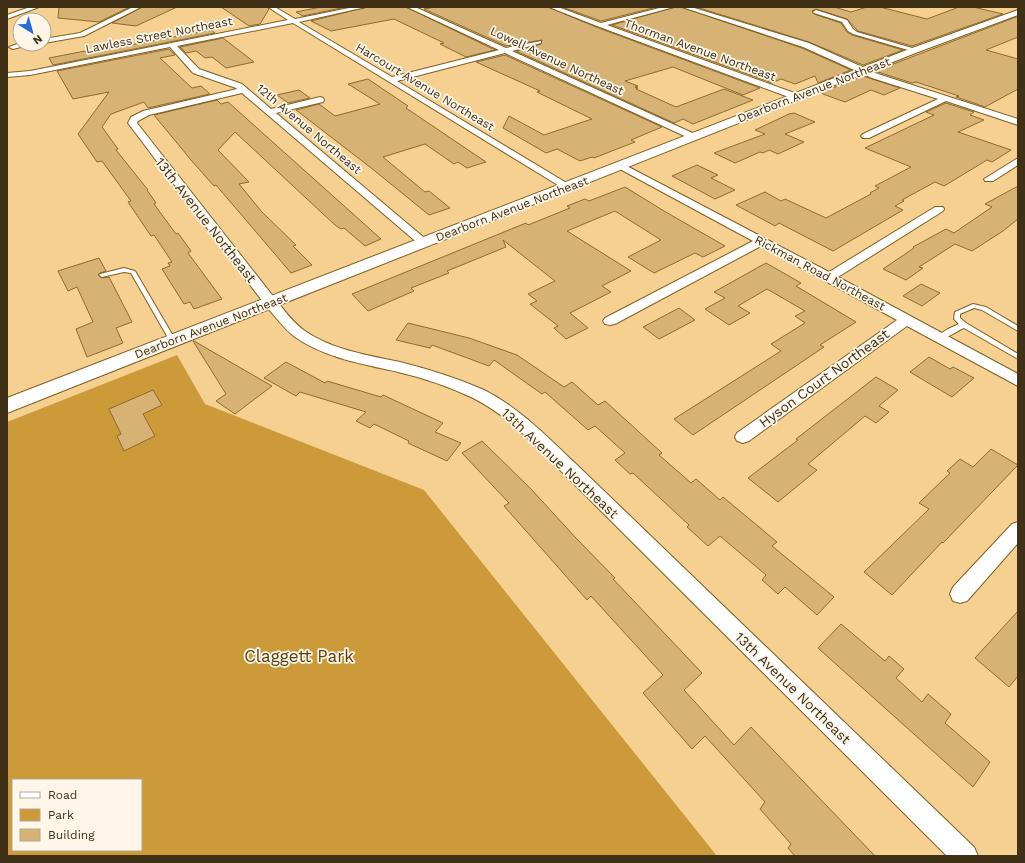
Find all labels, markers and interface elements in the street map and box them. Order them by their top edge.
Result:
north arrow [12,12,52,52]
street label: Lawless Street Northeast [84,14,234,56]
street label: Thorman Avenue Northeast [622,16,778,84]
street label: Lowell Avenue Northeast [488,24,626,98]
text: N [31,32,45,47]
street label: Harcourt Avenue Northeast [353,40,497,134]
street label: Dearborn Avenue Northeast [736,54,892,126]
street label: 12th Avenue Northeast [254,81,364,177]
street label: 13th Avenue Northeast [152,154,260,286]
street label: Dearborn Avenue Northeast [434,173,590,245]
street label: Rickman Road Northeast [752,233,888,313]
street label: Dearborn Avenue Northeast [133,290,289,362]
street label: Hyson Court Northeast [756,325,892,431]
street label: 13th Avenue Northeast [498,405,622,522]
street label: 13th Avenue Northeast [732,629,854,747]
park label: Claggett Park [244,646,354,666]
legend [12,779,142,851]
text: Road [48,788,77,802]
text: Park [48,808,74,822]
text: Building [48,828,95,842]

